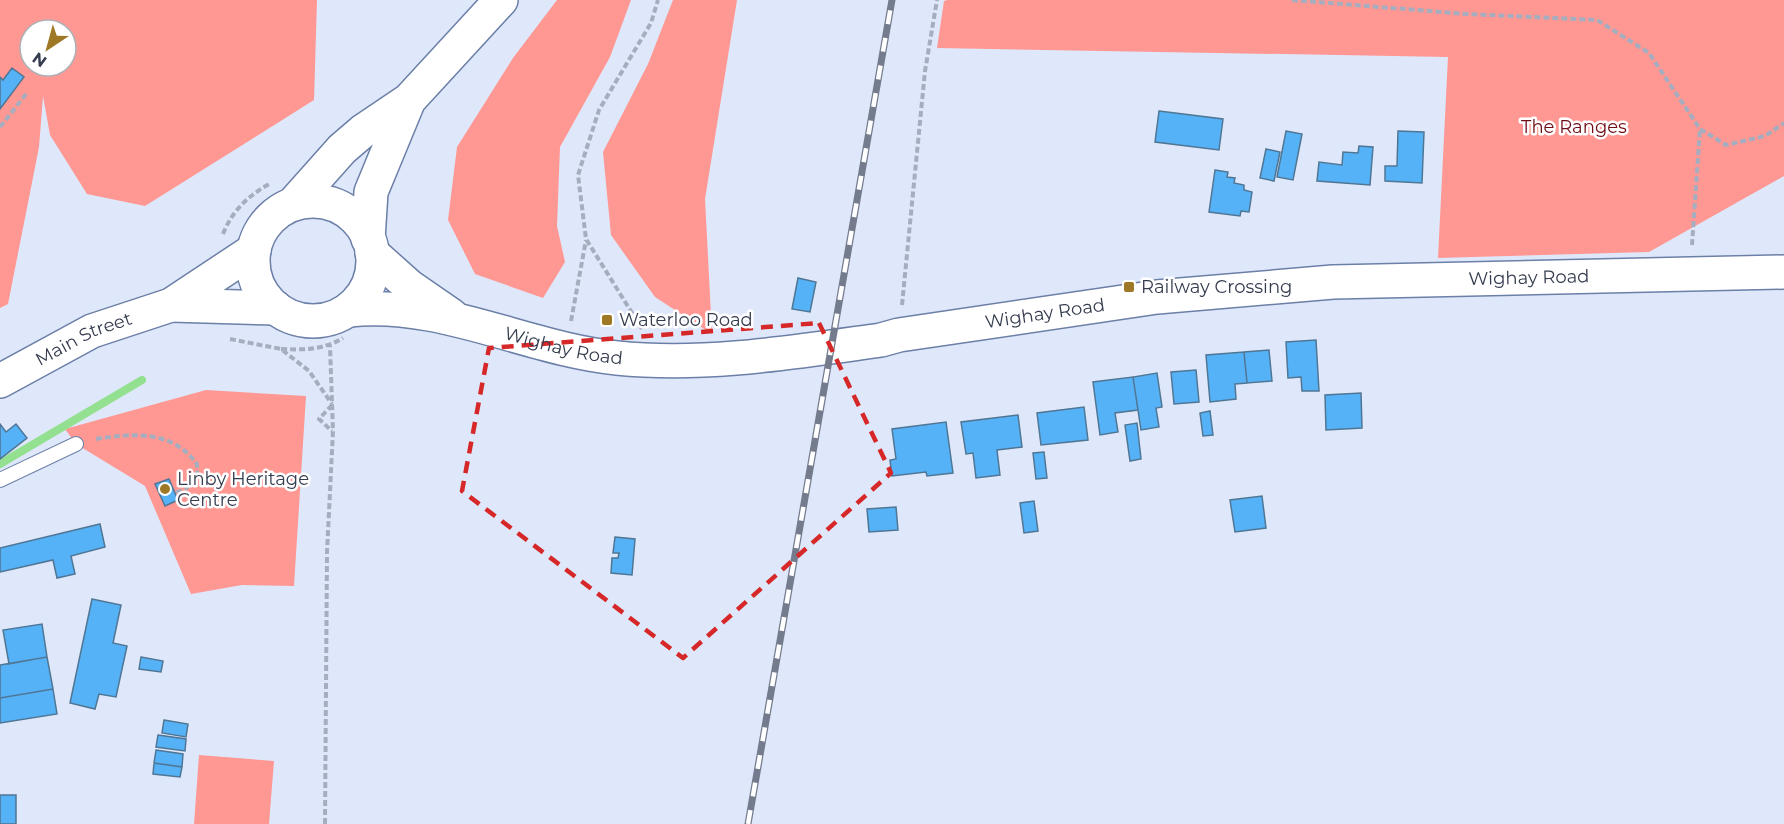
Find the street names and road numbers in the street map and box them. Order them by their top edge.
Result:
street label: Wighay Road [1468,265,1590,290]
street label: Wighay Road [983,294,1106,333]
street label: Main Street [32,308,135,371]
street label: Wighay Road [502,322,624,370]

